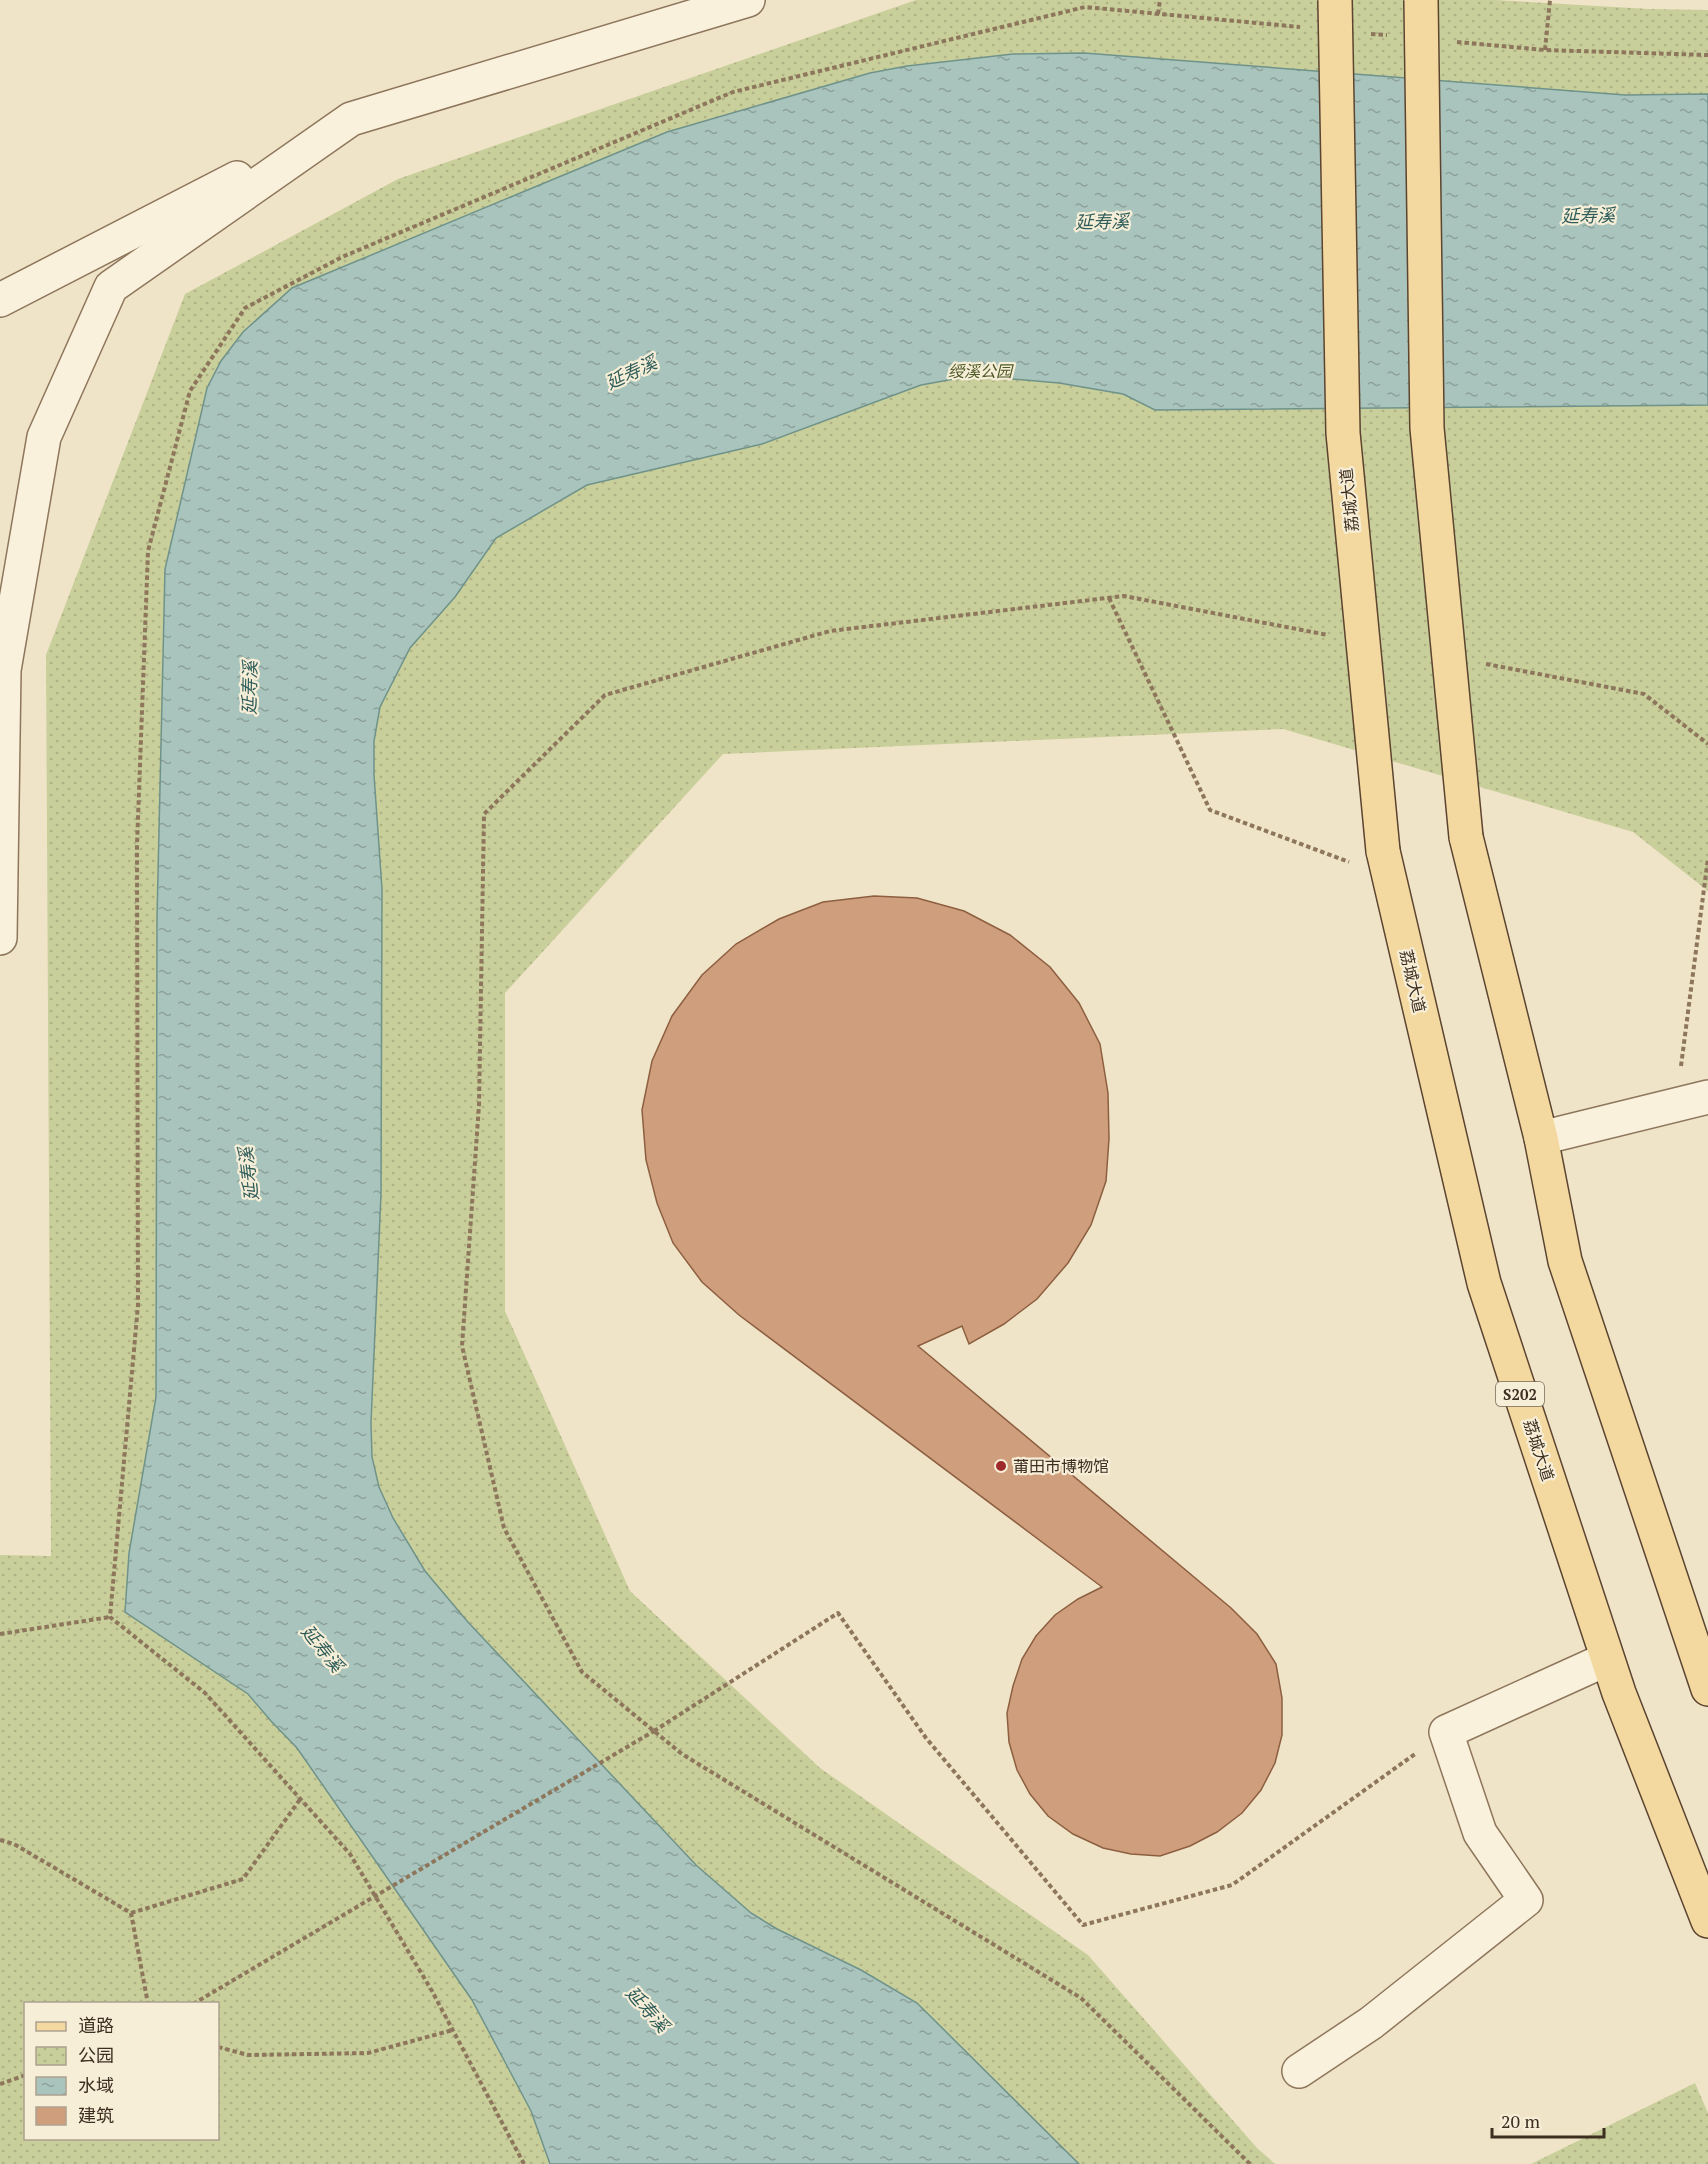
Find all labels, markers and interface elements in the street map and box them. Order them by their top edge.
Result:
water label: 延寿溪 [1561,202,1617,227]
water label: 延寿溪 [1075,208,1131,233]
water label: 延寿溪 [601,349,662,394]
park label: 绶溪公园 [948,360,1014,382]
street label: 荔城大道 [1335,467,1363,533]
water label: 延寿溪 [237,659,262,715]
street label: 荔城大道 [1395,947,1431,1015]
water label: 延寿溪 [233,1144,263,1202]
road number: S202 [1496,1382,1544,1406]
street label: 荔城大道 [1519,1416,1559,1484]
place label: 莆田市博物馆 [1013,1455,1109,1477]
marker: 莆田市博物馆 [994,1459,1008,1473]
water label: 延寿溪 [297,1619,351,1678]
water label: 延寿溪 [621,1981,676,2039]
legend [24,2002,219,2140]
text: 道路 [78,2013,114,2037]
text: 公园 [78,2043,114,2067]
text: 水域 [78,2073,114,2097]
scale bar [1492,2101,1604,2139]
text: 建筑 [78,2103,114,2127]
text: 20 m [1501,2109,1541,2133]

